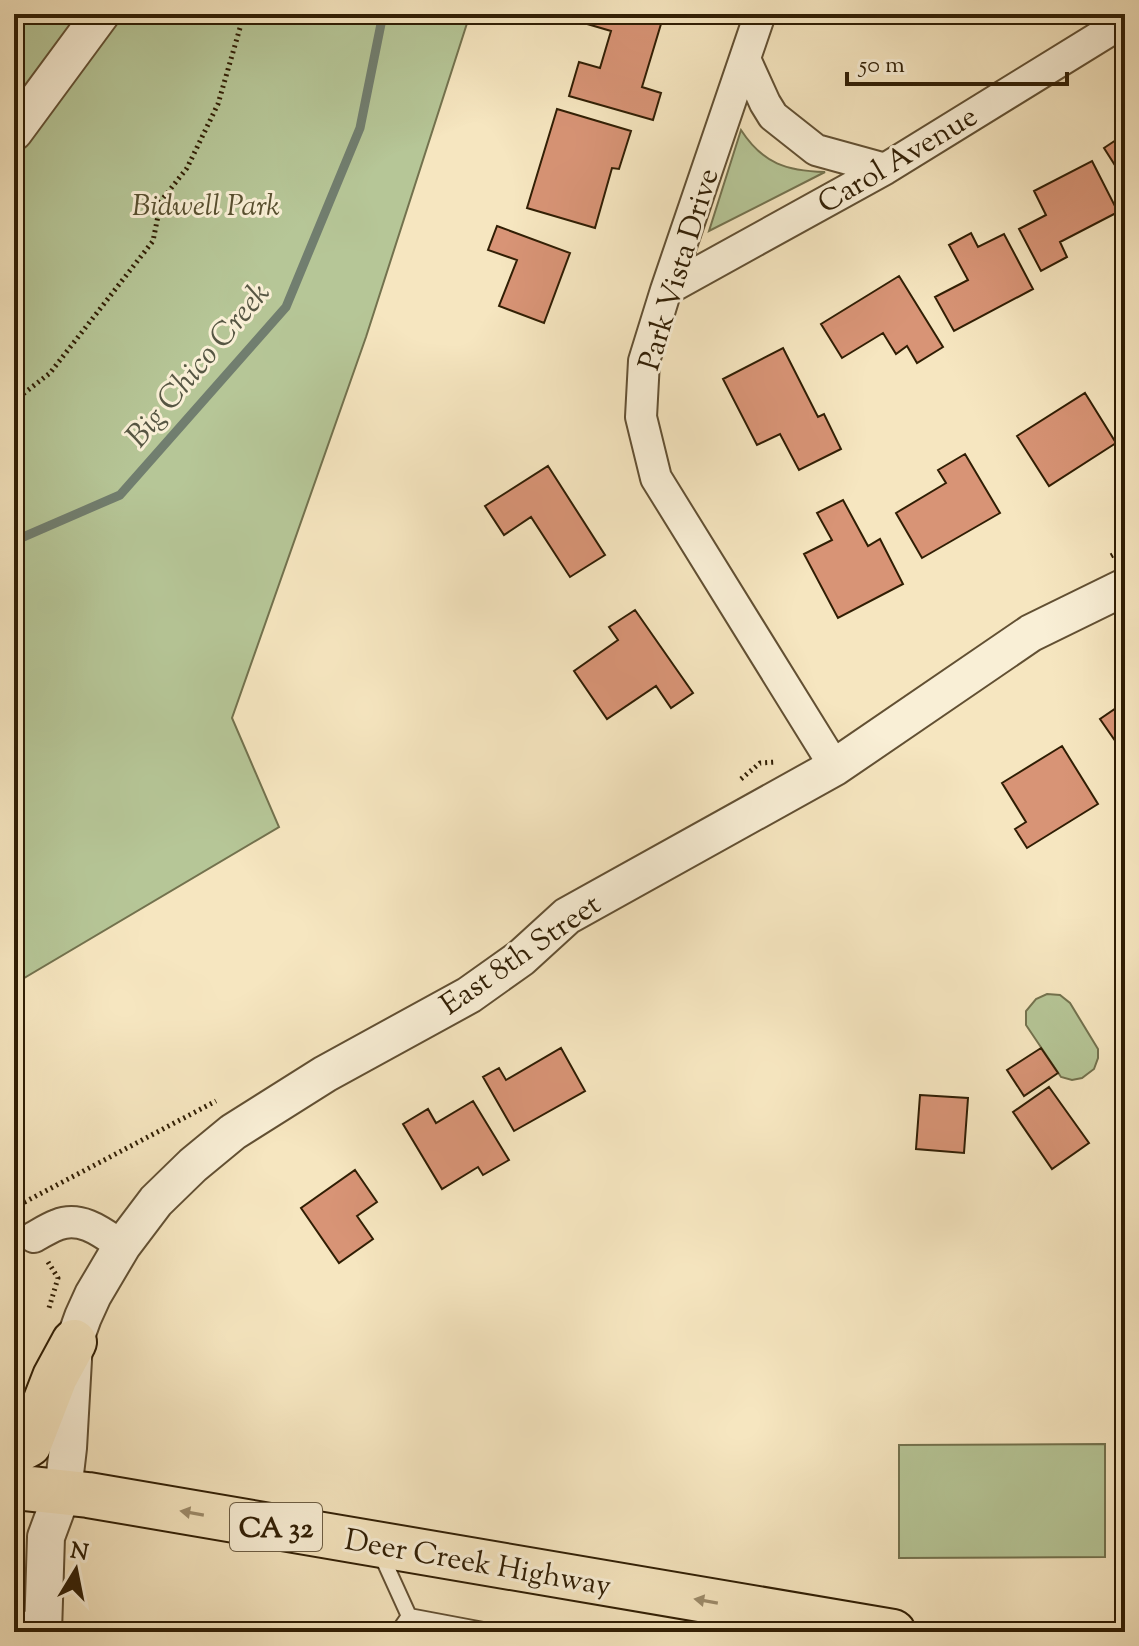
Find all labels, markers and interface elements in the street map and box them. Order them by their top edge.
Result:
scale bar [847,36,1067,86]
text: 50 m [857,49,905,83]
street label: Carol Avenue [810,96,986,226]
street label: Park Vista Drive [629,163,732,376]
park label: Bidwell Park [132,186,280,229]
water label: Big Chico Creek [116,273,282,459]
street label: East 8th Street [432,885,610,1027]
road number: CA 32 [230,1503,322,1551]
one-way arrow [179,1506,204,1519]
street label: Deer Creek Highway [341,1520,614,1609]
north arrow [36,1530,116,1610]
text: N [68,1536,91,1571]
one-way arrow [693,1594,718,1607]

